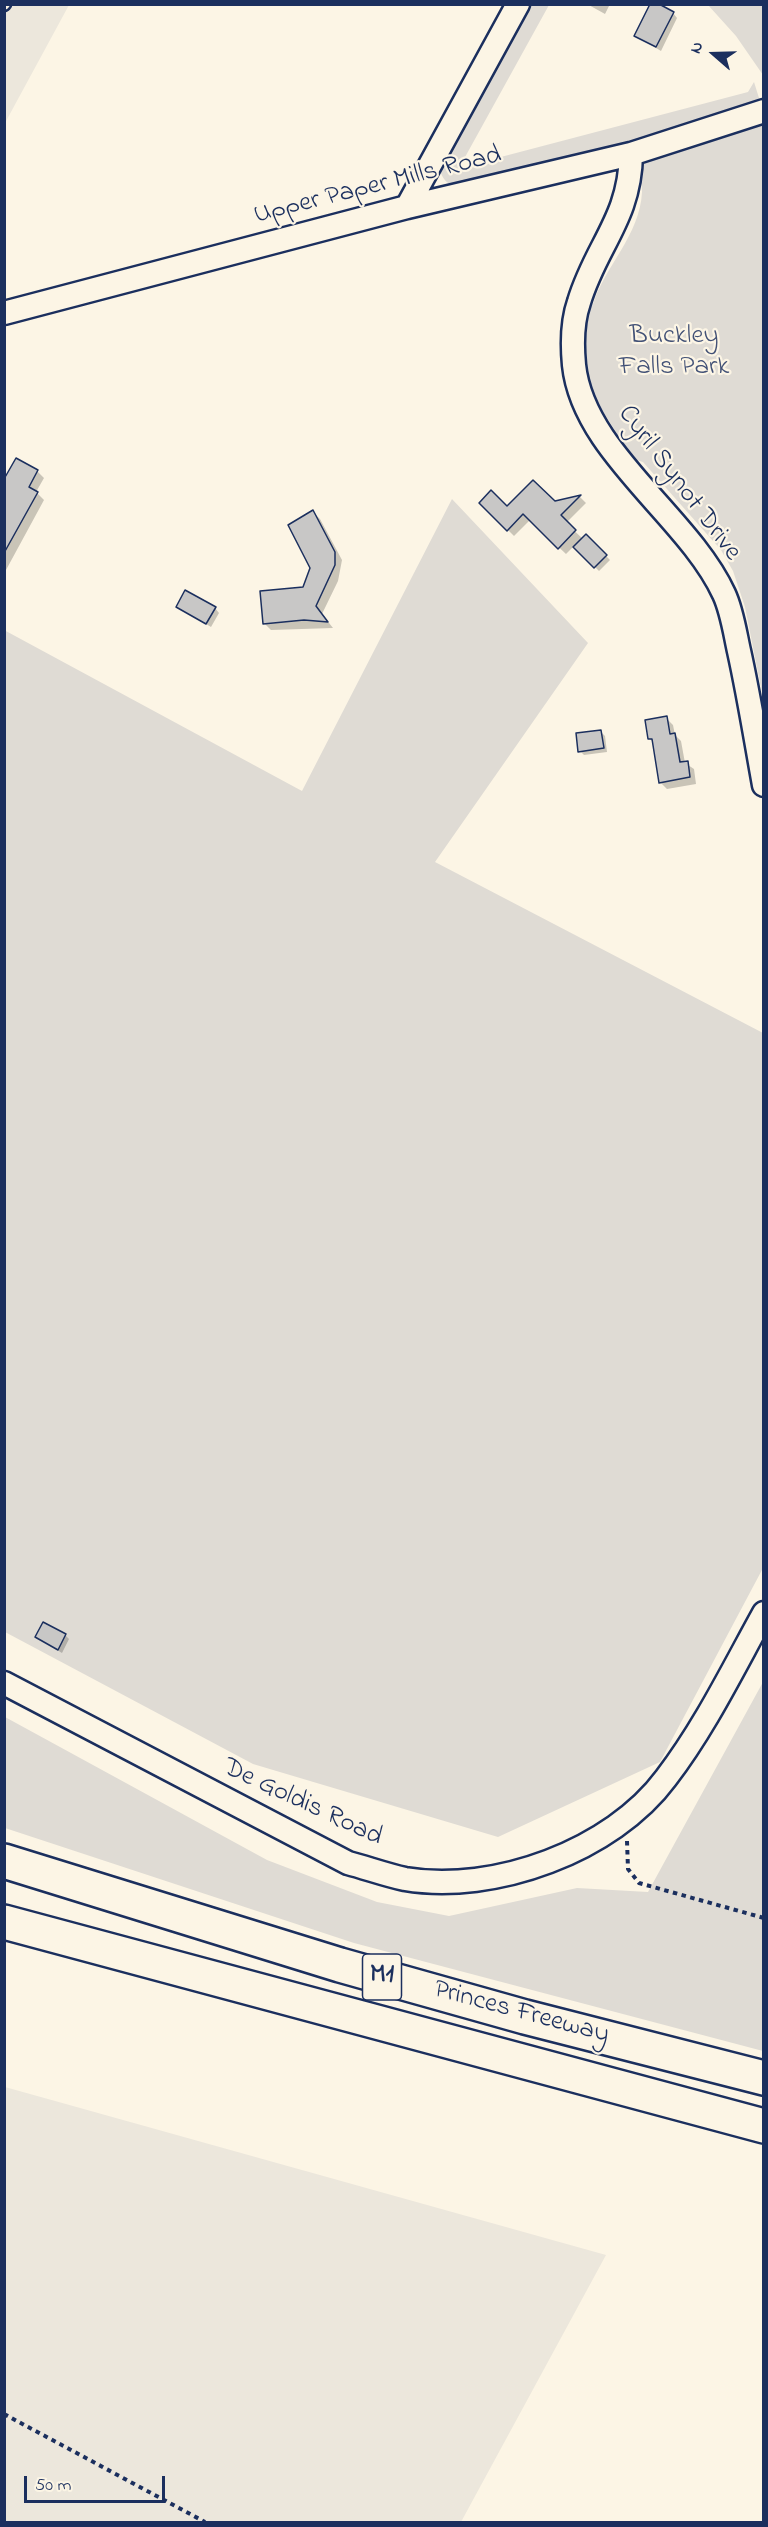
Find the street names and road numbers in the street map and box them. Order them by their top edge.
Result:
street label: Upper Paper Mills Road [251,141,505,233]
street label: Cyril Synot Drive [609,400,747,568]
street label: De Goldis Road [217,1753,387,1855]
road number: M1 [362,1954,401,2000]
street label: Princes Freeway [430,1975,612,2053]

